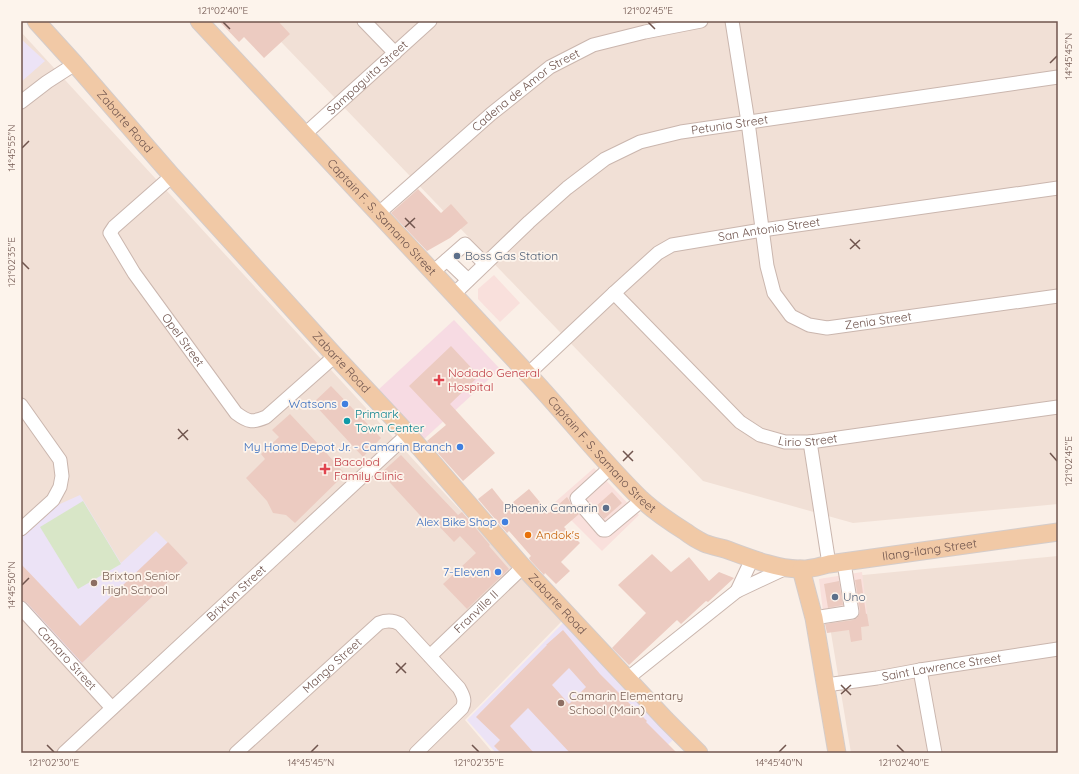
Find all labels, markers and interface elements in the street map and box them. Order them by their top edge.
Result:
text: 121°02'40"E [198,4,249,17]
text: 121°02'45"E [623,4,673,17]
text: 14°45'45"N [1062,33,1075,79]
street label: Sampaguita Street [323,37,411,118]
street label: Cadena de Amor Street [469,45,582,134]
street label: Zabarte Road [94,87,156,156]
street label: Petunia Street [690,111,769,137]
text: 14°45'55"N [5,125,18,171]
street label: Captain F. S. Samano Street [324,155,440,278]
street label: San Antonio Street [717,214,821,244]
text: 121°02'35"E [5,237,18,287]
place label: Boss Gas Station [465,248,558,263]
marker: Boss Gas Station [452,251,462,261]
street label: Zenia Street [844,308,912,332]
street label: Opel Street [159,310,208,369]
street label: Zabarte Road [310,328,374,396]
place label: Nodado General Hospital [448,365,540,394]
marker: Nodado General Hospital [433,374,445,386]
street label: Captain F. S. Samano Street [545,393,659,516]
place label: Watsons [288,396,337,411]
marker: Watsons [340,399,350,409]
place label: Primark Town Center [355,406,425,435]
marker: Primark Town Center [342,416,352,426]
street label: Lirio Street [776,430,838,449]
text: 121°02'45"E [1062,436,1075,486]
place label: My Home Depot Jr. - Camarin Branch [244,439,452,454]
marker: My Home Depot Jr. - Camarin Branch [455,442,465,452]
place label: Bacolod Family Clinic [334,454,403,483]
marker: Bacolod Family Clinic [319,463,331,475]
place label: Phoenix Camarin [504,500,598,515]
marker: Phoenix Camarin [601,503,611,513]
place label: Alex Bike Shop [416,514,497,529]
marker: Alex Bike Shop [500,517,510,527]
place label: Andok's [536,527,580,542]
marker: Andok's [523,530,533,540]
street label: Ilang-ilang Street [881,535,978,563]
text: 14°45'50"N [5,561,18,609]
street label: Brixton Street [203,562,269,624]
place label: 7-Eleven [443,564,490,579]
marker: 7-Eleven [493,567,503,577]
place label: Brixton Senior High School [102,568,180,597]
street label: Zabarte Road [526,570,590,637]
marker: Brixton Senior High School [89,578,99,588]
street label: Franville II [451,587,501,636]
place label: Uno [843,589,866,604]
marker: Uno [830,592,840,602]
street label: Camaro Street [34,623,100,693]
street label: Mango Street [299,634,365,696]
street label: Saint Lawrence Street [881,650,1002,684]
place label: Camarin Elementary School (Main) [569,688,683,717]
marker: Camarin Elementary School (Main) [556,698,566,708]
text: 121°02'30"E [29,756,80,769]
text: 14°45'45"N [288,756,334,769]
text: 121°02'35"E [454,756,504,769]
text: 14°45'40"N [755,756,803,769]
text: 121°02'40"E [879,756,930,769]

